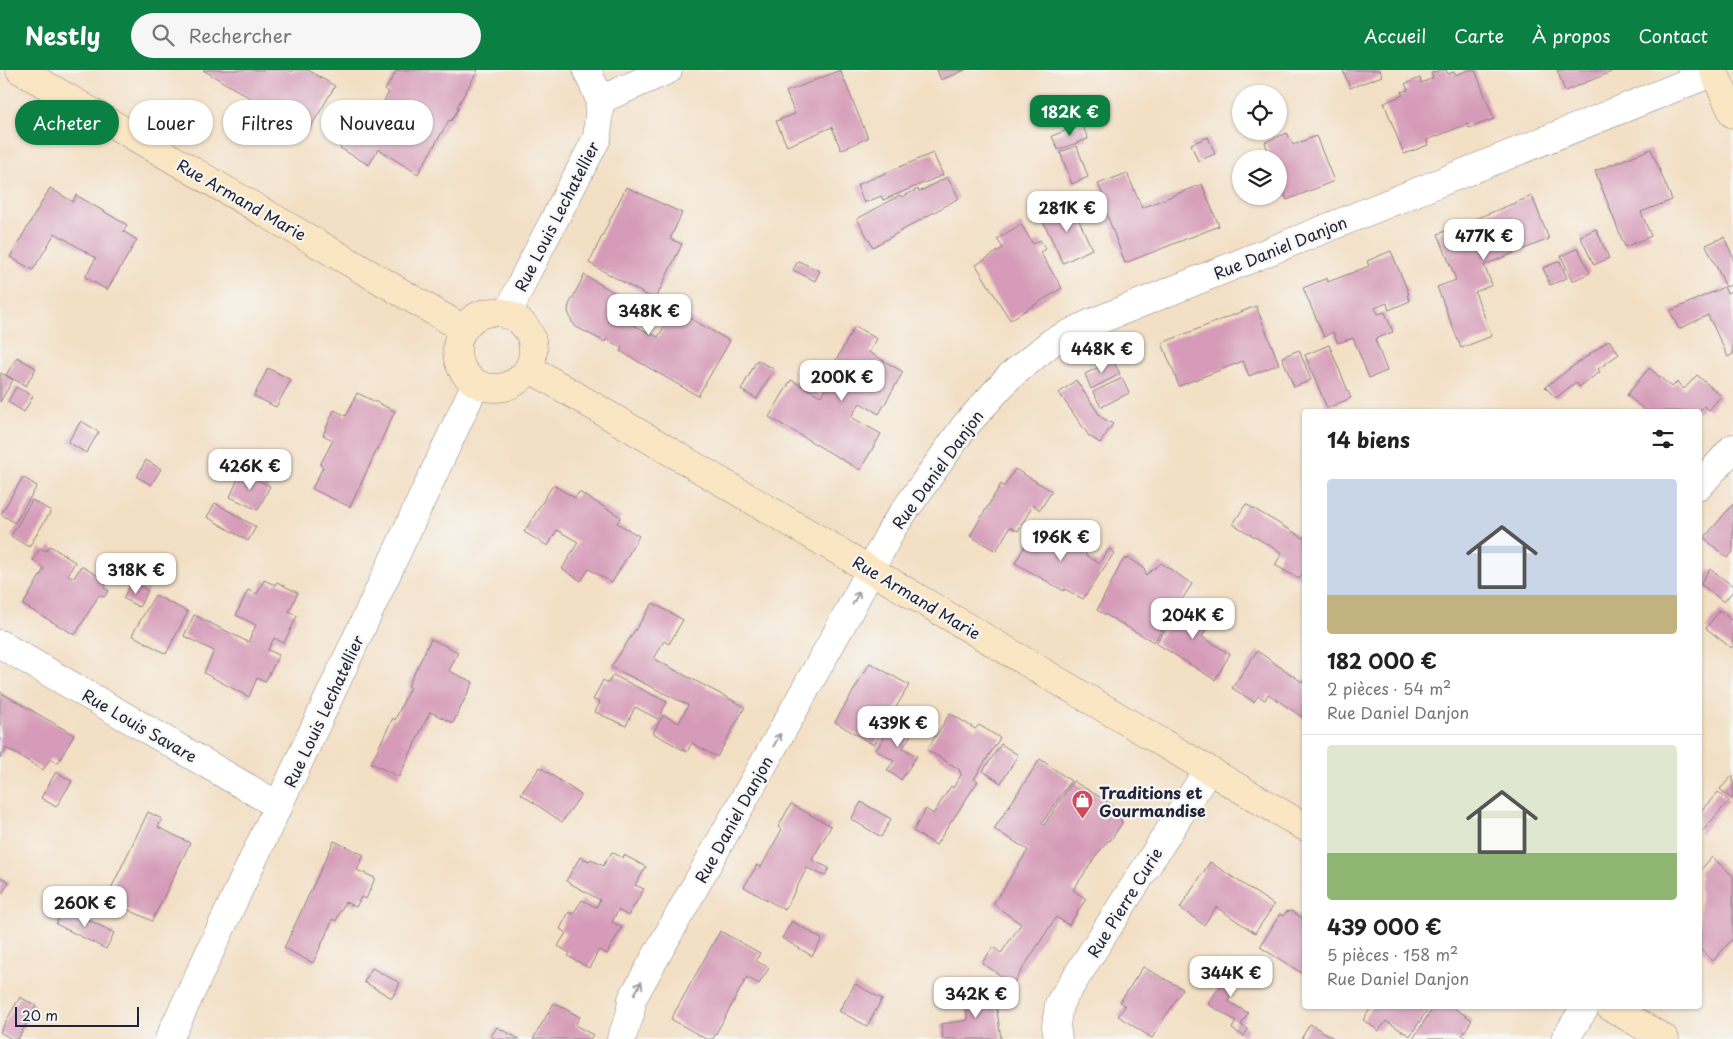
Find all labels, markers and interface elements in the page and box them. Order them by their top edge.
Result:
search box [131,13,481,58]
text: Nestly [25,17,101,53]
icon: search [149,21,177,49]
text: Rechercher [189,21,292,49]
text: Accueil [1364,22,1426,49]
text: Carte [1454,22,1504,49]
text: À propos [1532,22,1610,49]
text: Contact [1638,22,1708,49]
map controls [1232,85,1287,205]
button: locate [1232,85,1287,140]
pin: 182K € [1029,94,1111,137]
text: 182K € [1041,99,1099,123]
chip: Acheter [15,100,119,145]
chip: Louer [129,100,213,145]
chip: Filtres [223,100,311,145]
chip: Nouveau [321,100,433,145]
street label: Rue Louis Lechatellier [508,136,605,295]
button: layers [1232,150,1287,205]
street label: Rue Armand Marie [173,152,311,246]
pin: 281K € [1026,190,1108,233]
text: 281K € [1038,195,1096,219]
street label: Rue Daniel Danjon [1210,209,1350,285]
pin: 477K € [1443,218,1525,261]
text: 477K € [1455,223,1513,247]
pin: 348K € [608,294,690,336]
text: 348K € [618,298,680,322]
pin: 448K € [1061,332,1143,374]
text: 448K € [1071,336,1133,360]
pin: 200K € [801,360,883,402]
text: 200K € [811,364,873,388]
street label: Rue Daniel Danjon [886,404,988,534]
text: 14 biens [1327,423,1410,455]
icon: filters [1649,425,1677,453]
pin: 426K € [209,448,291,491]
text: 426K € [219,453,281,477]
icon: home [1457,512,1547,602]
pin: 196K € [1020,520,1102,562]
text: 196K € [1032,524,1090,548]
street label: Rue Armand Marie [848,549,986,645]
pin: 318K € [95,552,177,595]
text: 318K € [107,557,165,581]
one-way arrow [851,590,861,605]
pin: 204K € [1152,598,1234,640]
text: 204K € [1162,602,1224,626]
street label: Rue Louis Lechatellier [277,630,369,791]
text: 182 000 € [1327,644,1437,676]
text: 2 pièces · 54 m² [1327,676,1451,700]
street label: Rue Louis Savare [78,682,202,768]
text: Rue Daniel Danjon [1327,700,1469,724]
pin: 439K € [857,706,939,748]
text: 439K € [868,710,928,734]
one-way arrow [773,733,783,747]
street label: Rue Daniel Danjon [688,751,778,887]
icon: home [1457,777,1547,867]
place label: Traditions et Gourmandise [1099,780,1206,822]
shop icon: Traditions et Gourmandise [1071,789,1095,820]
street label: Rue Pierre Curie [1081,842,1167,962]
pin: 260K € [44,886,126,928]
text: 260K € [54,890,116,914]
text: 439 000 € [1327,910,1442,942]
text: 5 pièces · 158 m² [1327,942,1458,966]
pin: 344K € [1190,956,1272,998]
text: 344K € [1201,960,1261,984]
text: Rue Daniel Danjon [1327,966,1469,990]
pin: 342K € [935,976,1017,1019]
one-way arrow [633,981,643,996]
text: 342K € [945,981,1007,1005]
scale bar [15,1004,139,1027]
text: 20 m [22,1005,58,1026]

